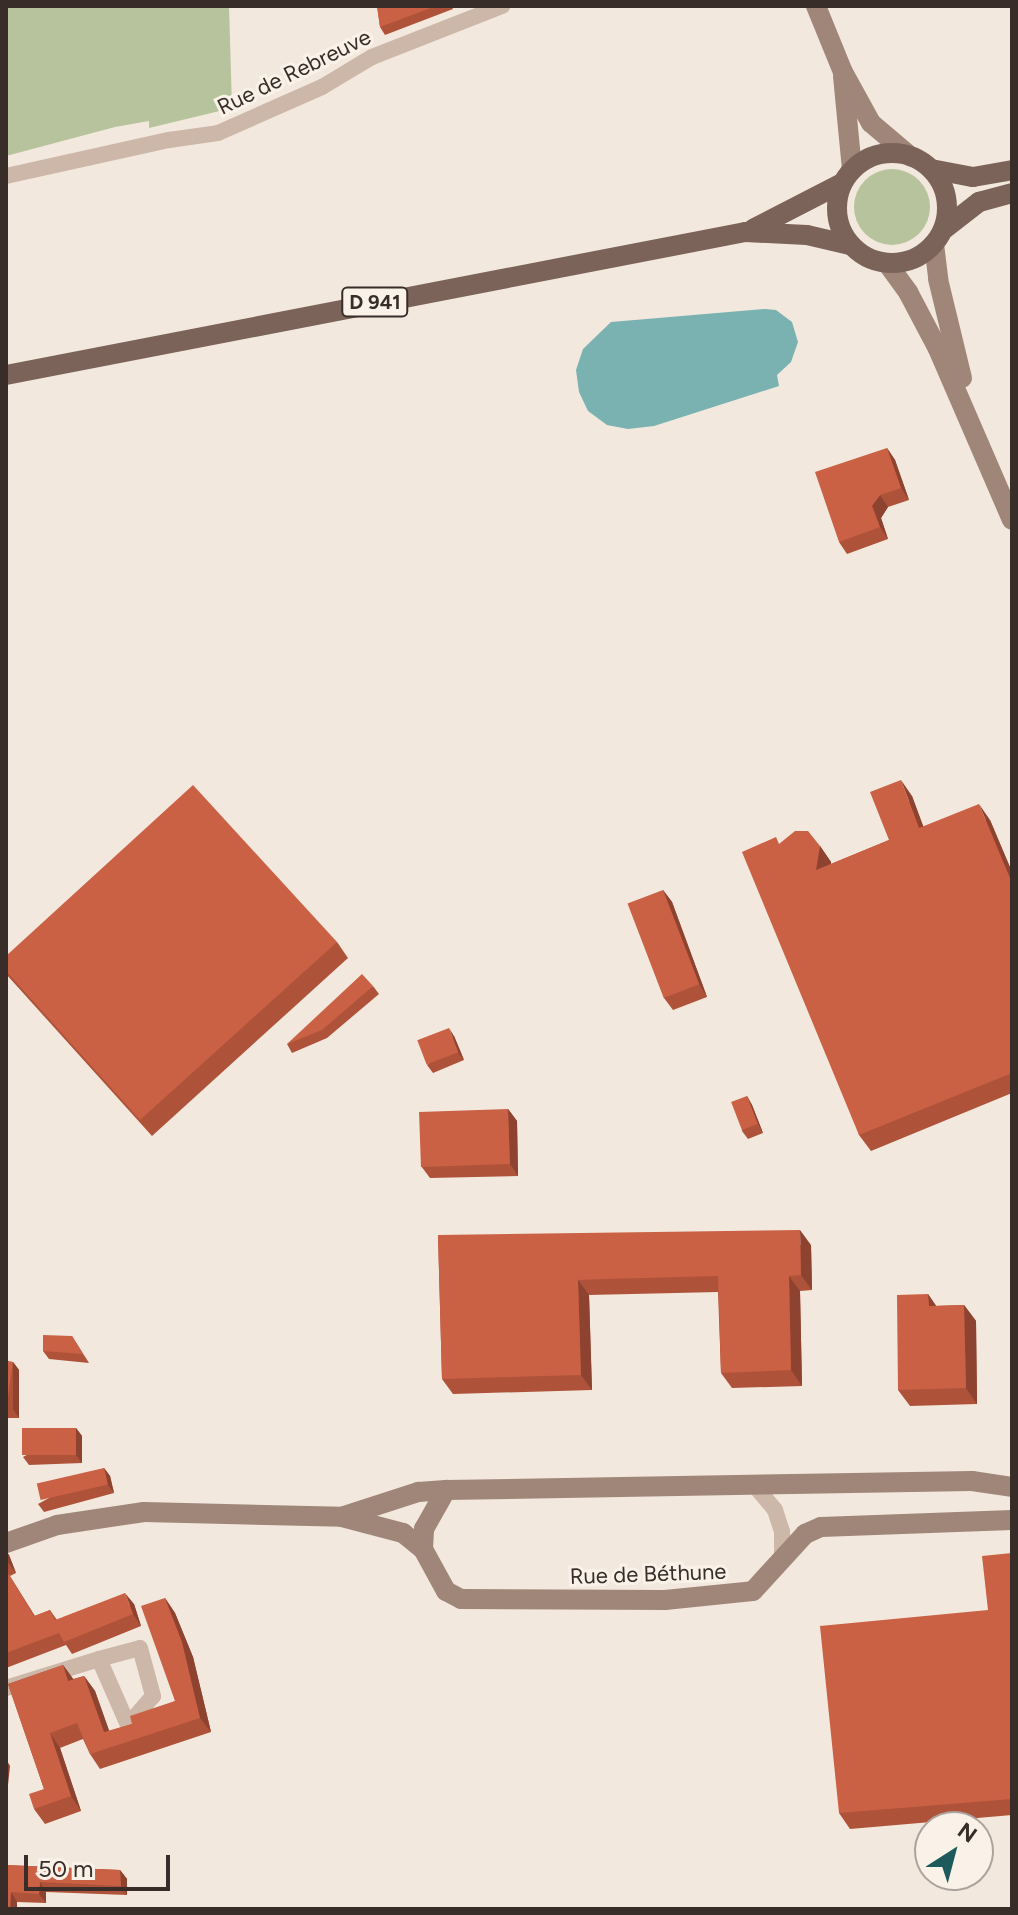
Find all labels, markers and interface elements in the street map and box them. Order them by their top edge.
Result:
street label: Rue de Rebreuve [213,23,375,121]
road number: D 941 [341,286,409,318]
street label: Rue de Béthune [569,1558,727,1590]
north arrow [914,1811,994,1891]
text: N [952,1817,982,1849]
scale bar [28,1839,174,1889]
text: 50 m [38,1854,94,1883]

